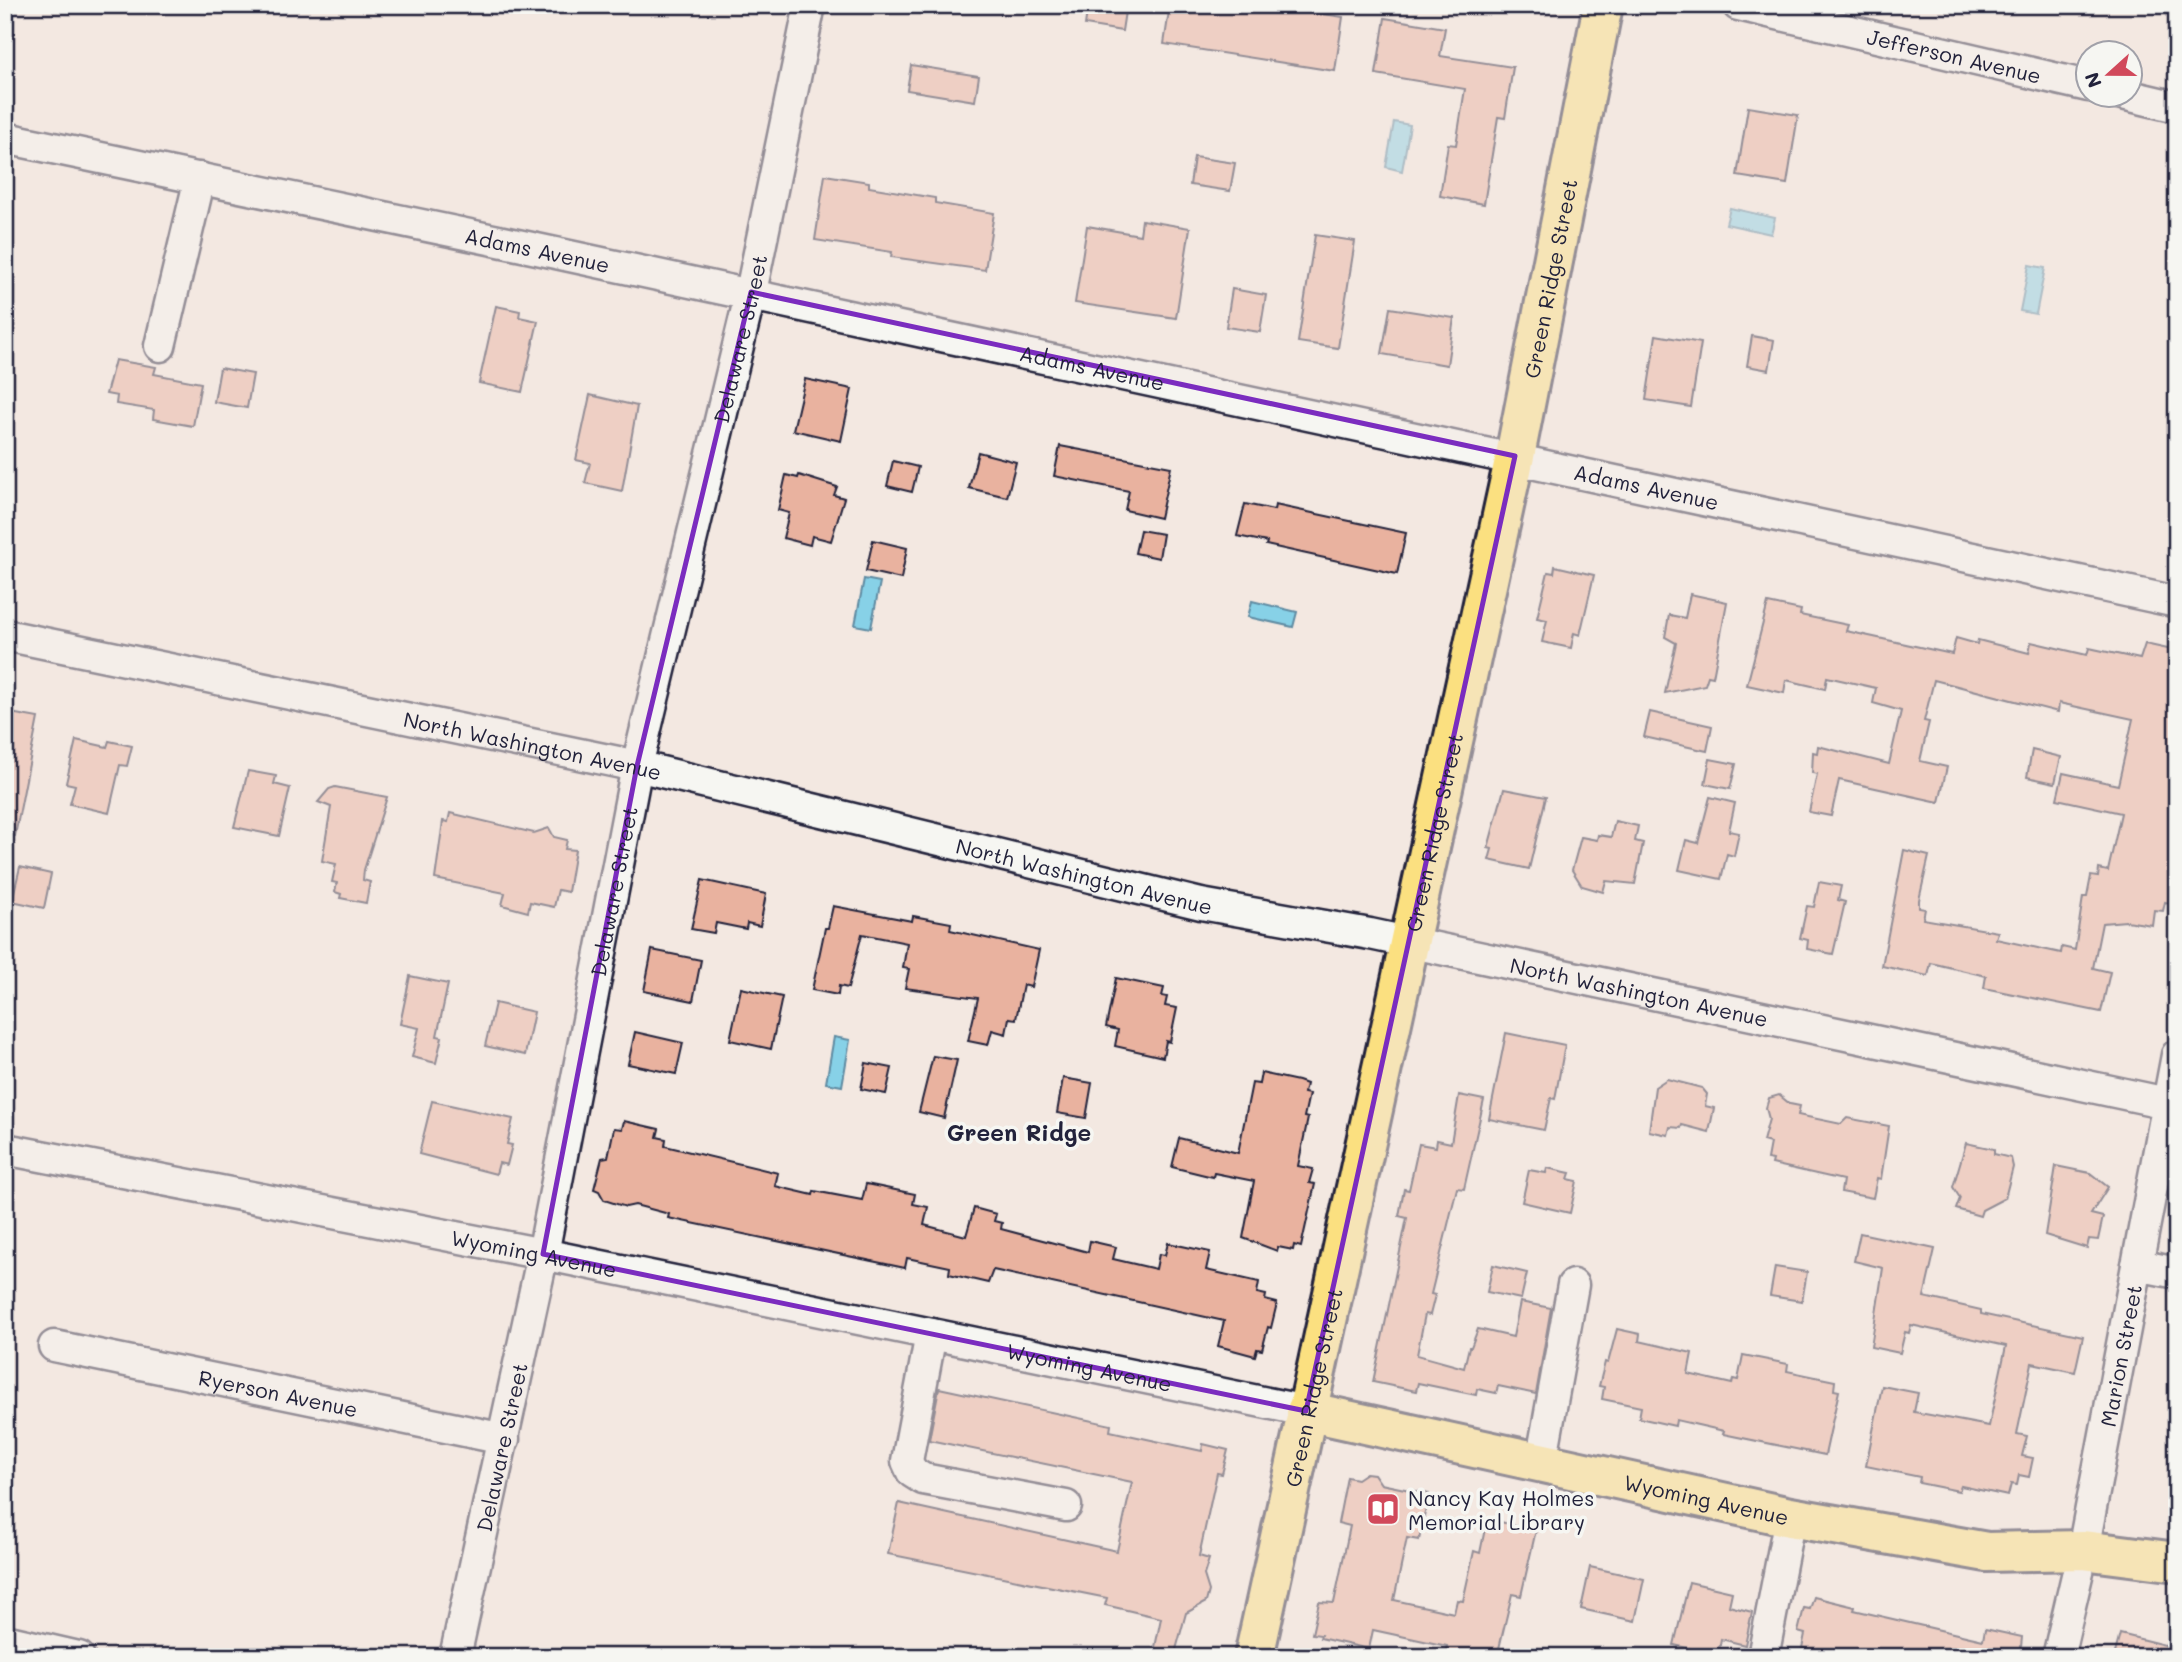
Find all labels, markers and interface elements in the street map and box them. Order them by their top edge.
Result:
street label: Jefferson Avenue [1864,22,2044,88]
north arrow [2074,38,2144,108]
text: N [2078,69,2107,91]
street label: Green Ridge Street [1517,176,1582,380]
street label: Adams Avenue [463,221,612,277]
street label: Delaware Street [707,252,772,426]
street label: Adams Avenue [1017,338,1167,395]
street label: Adams Avenue [1572,457,1721,515]
street label: North Washington Avenue [401,704,665,785]
street label: Green Ridge Street [1399,730,1468,934]
street label: Delaware Street [583,804,642,978]
street label: North Washington Avenue [953,831,1215,919]
street label: North Washington Avenue [1508,951,1771,1032]
district label: Green Ridge [947,1117,1091,1147]
street label: Wyoming Avenue [449,1223,619,1282]
street label: Marion Street [2093,1282,2147,1429]
street label: Green Ridge Street [1278,1285,1347,1489]
street label: Wyoming Avenue [1004,1336,1175,1397]
street label: Delaware Street [469,1360,532,1534]
street label: Ryerson Avenue [196,1363,360,1422]
street label: Wyoming Avenue [1621,1468,1792,1530]
place label: Nancy Kay Holmes Memorial Library [1408,1484,1594,1535]
library icon: Nancy Kay Holmes Memorial Library [1364,1490,1402,1528]

